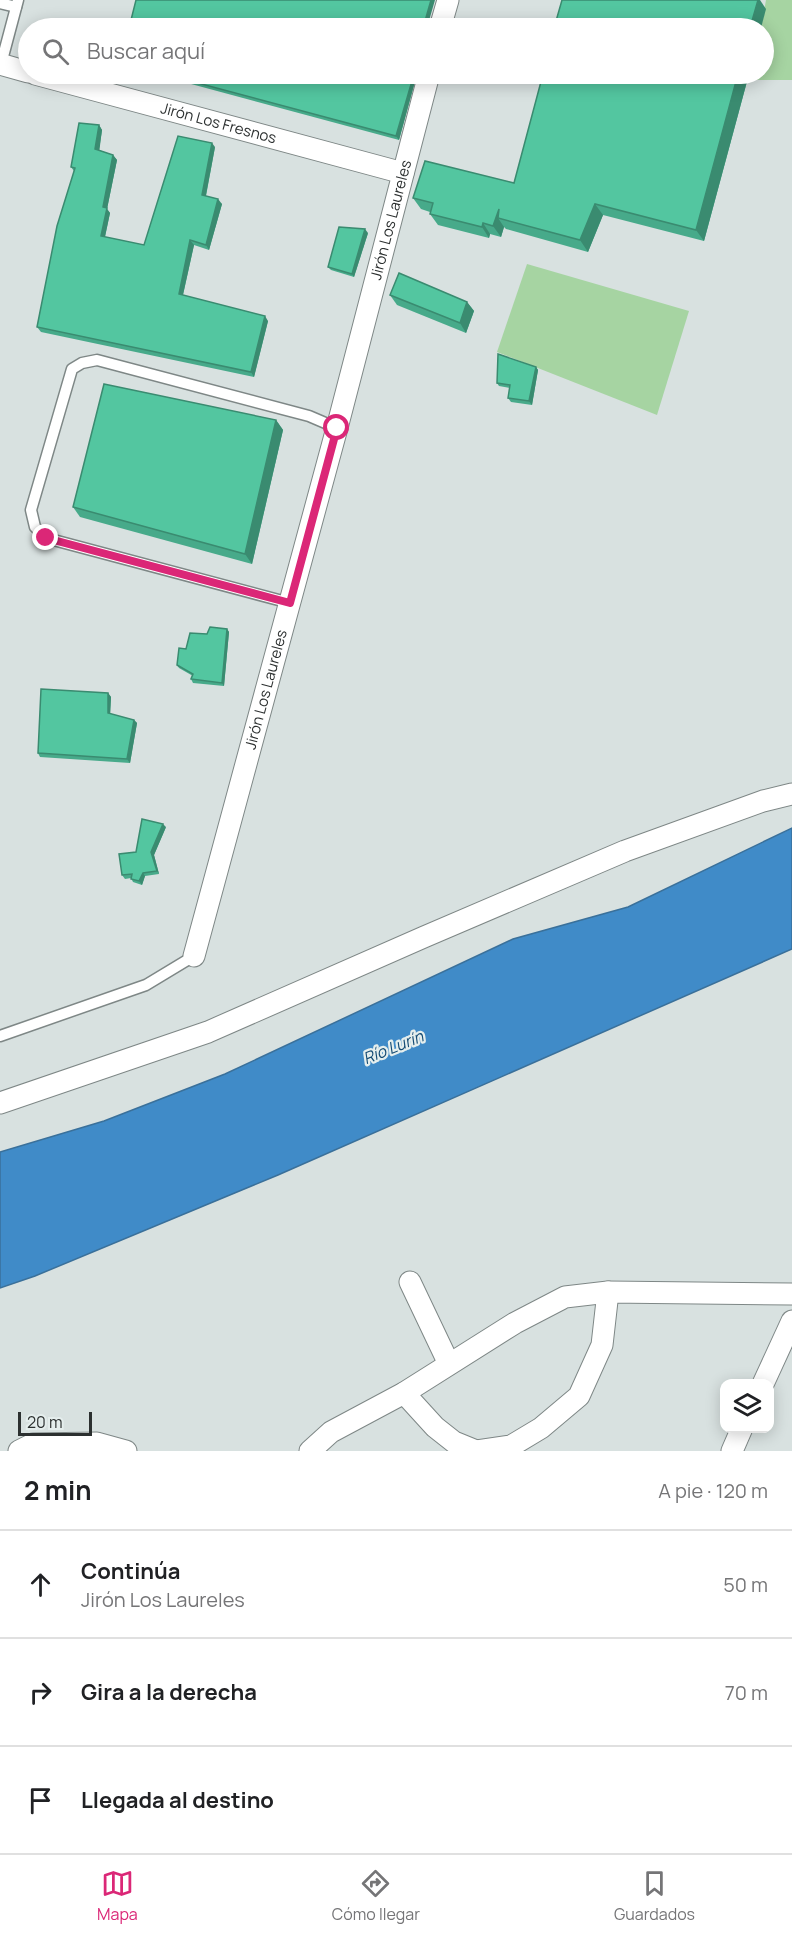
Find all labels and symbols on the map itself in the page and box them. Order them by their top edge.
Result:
street label: Jirón Los Fresnos [158,97,279,148]
street label: Jirón Los Laureles [365,158,416,282]
route start [323,414,349,440]
route end [32,524,58,550]
street label: Jirón Los Laureles [239,627,292,752]
water label: Río Lurín [360,1025,427,1069]
scale bar [18,1409,92,1436]

